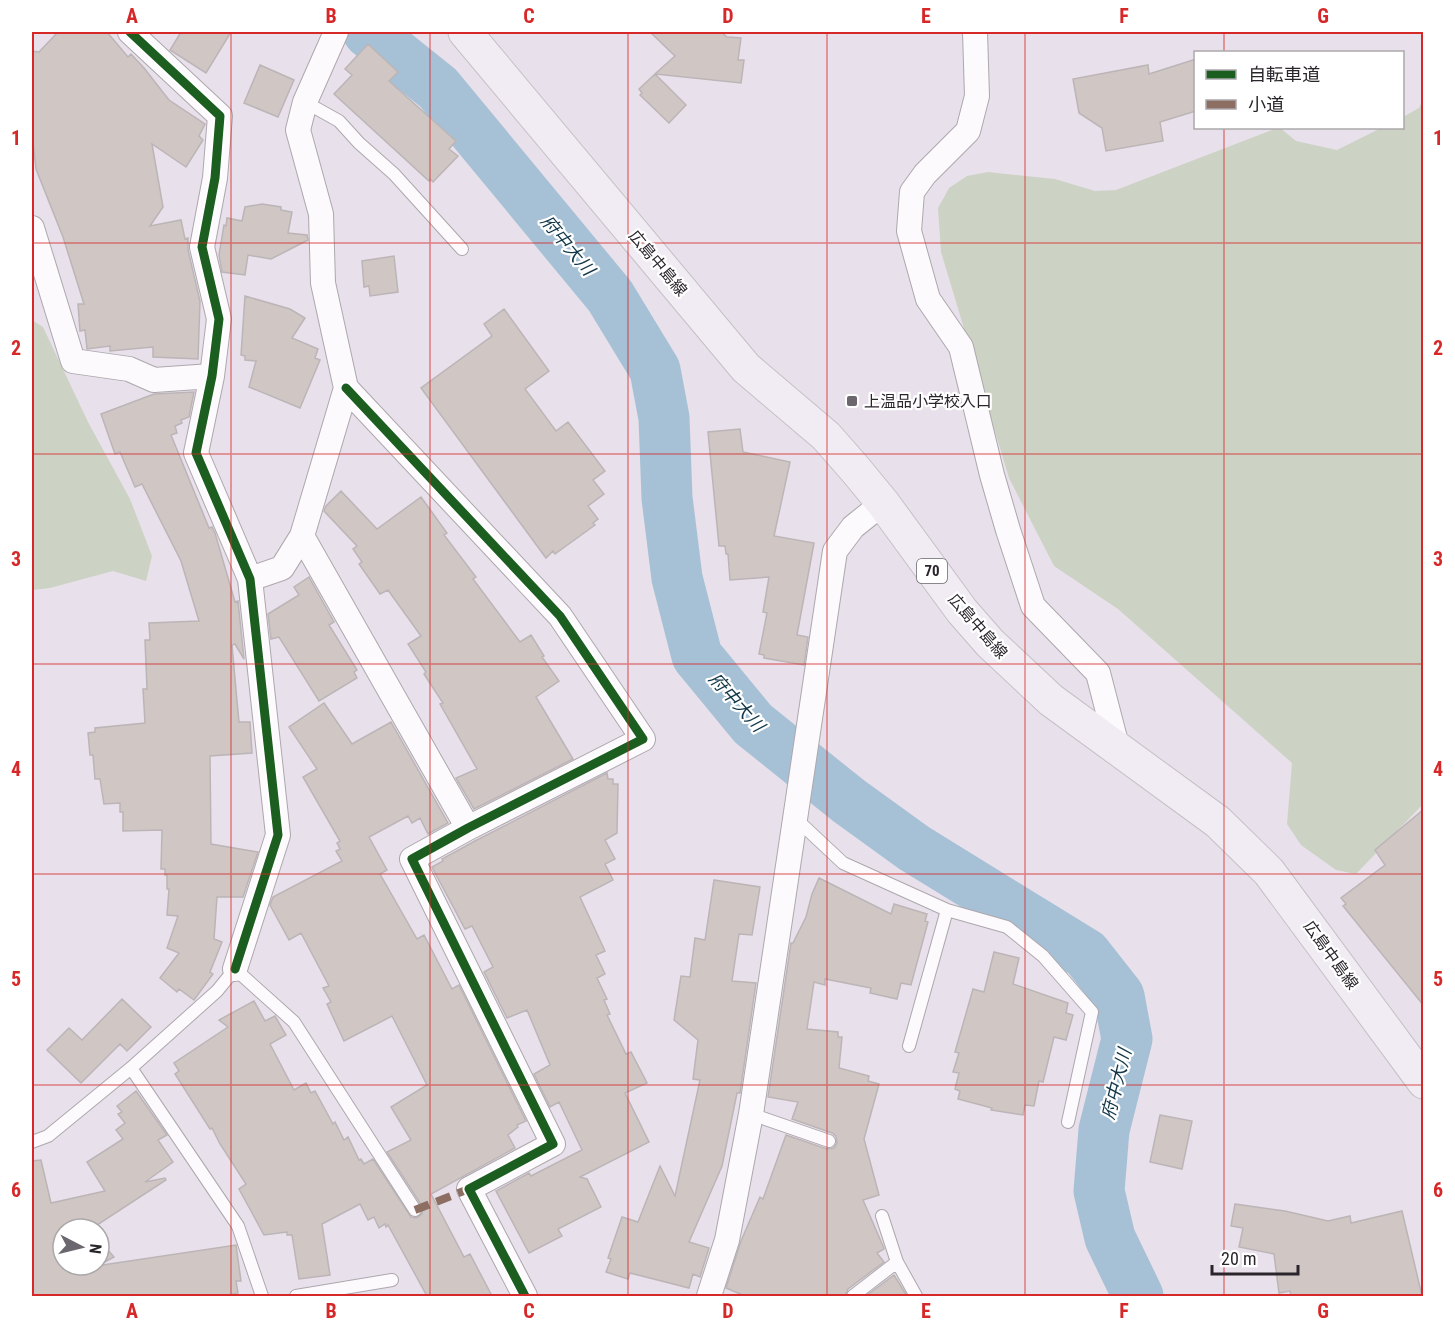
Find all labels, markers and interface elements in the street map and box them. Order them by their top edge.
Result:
text: A [126,4,138,28]
text: B [325,4,337,28]
text: C [523,4,535,28]
text: D [722,4,734,28]
text: E [921,4,931,28]
text: F [1119,4,1129,28]
text: G [1317,4,1329,28]
legend [1194,51,1404,129]
text: 自転車道 [1248,64,1320,85]
text: 小道 [1248,94,1284,115]
text: 1 [11,126,21,150]
text: 1 [1433,126,1443,150]
water label: 府中大川 [537,211,600,281]
street label: 広島中島線 [625,226,691,300]
text: 2 [11,336,21,360]
text: 2 [1433,336,1443,360]
place label: 上温品小学校入口 [864,392,992,411]
marker: 上温品小学校入口 [845,394,859,408]
text: 3 [11,547,21,571]
text: 3 [1433,547,1443,571]
road number: 70 [917,559,947,583]
street label: 広島中島線 [945,590,1011,662]
water label: 府中大川 [705,668,770,737]
text: 4 [11,757,21,781]
text: 4 [1433,757,1443,781]
street label: 広島中島線 [1300,917,1362,993]
text: 5 [11,967,21,991]
text: 5 [1433,967,1443,991]
water label: 府中大川 [1097,1045,1135,1121]
text: 6 [11,1178,21,1202]
text: 6 [1433,1178,1443,1202]
north arrow [51,1217,111,1277]
scale bar [1212,1238,1298,1276]
text: N [85,1243,105,1255]
text: 20 m [1221,1248,1256,1269]
text: A [126,1299,138,1323]
text: B [325,1299,337,1323]
text: C [523,1299,535,1323]
text: D [722,1299,734,1323]
text: E [921,1299,931,1323]
text: F [1119,1299,1129,1323]
text: G [1317,1299,1329,1323]

